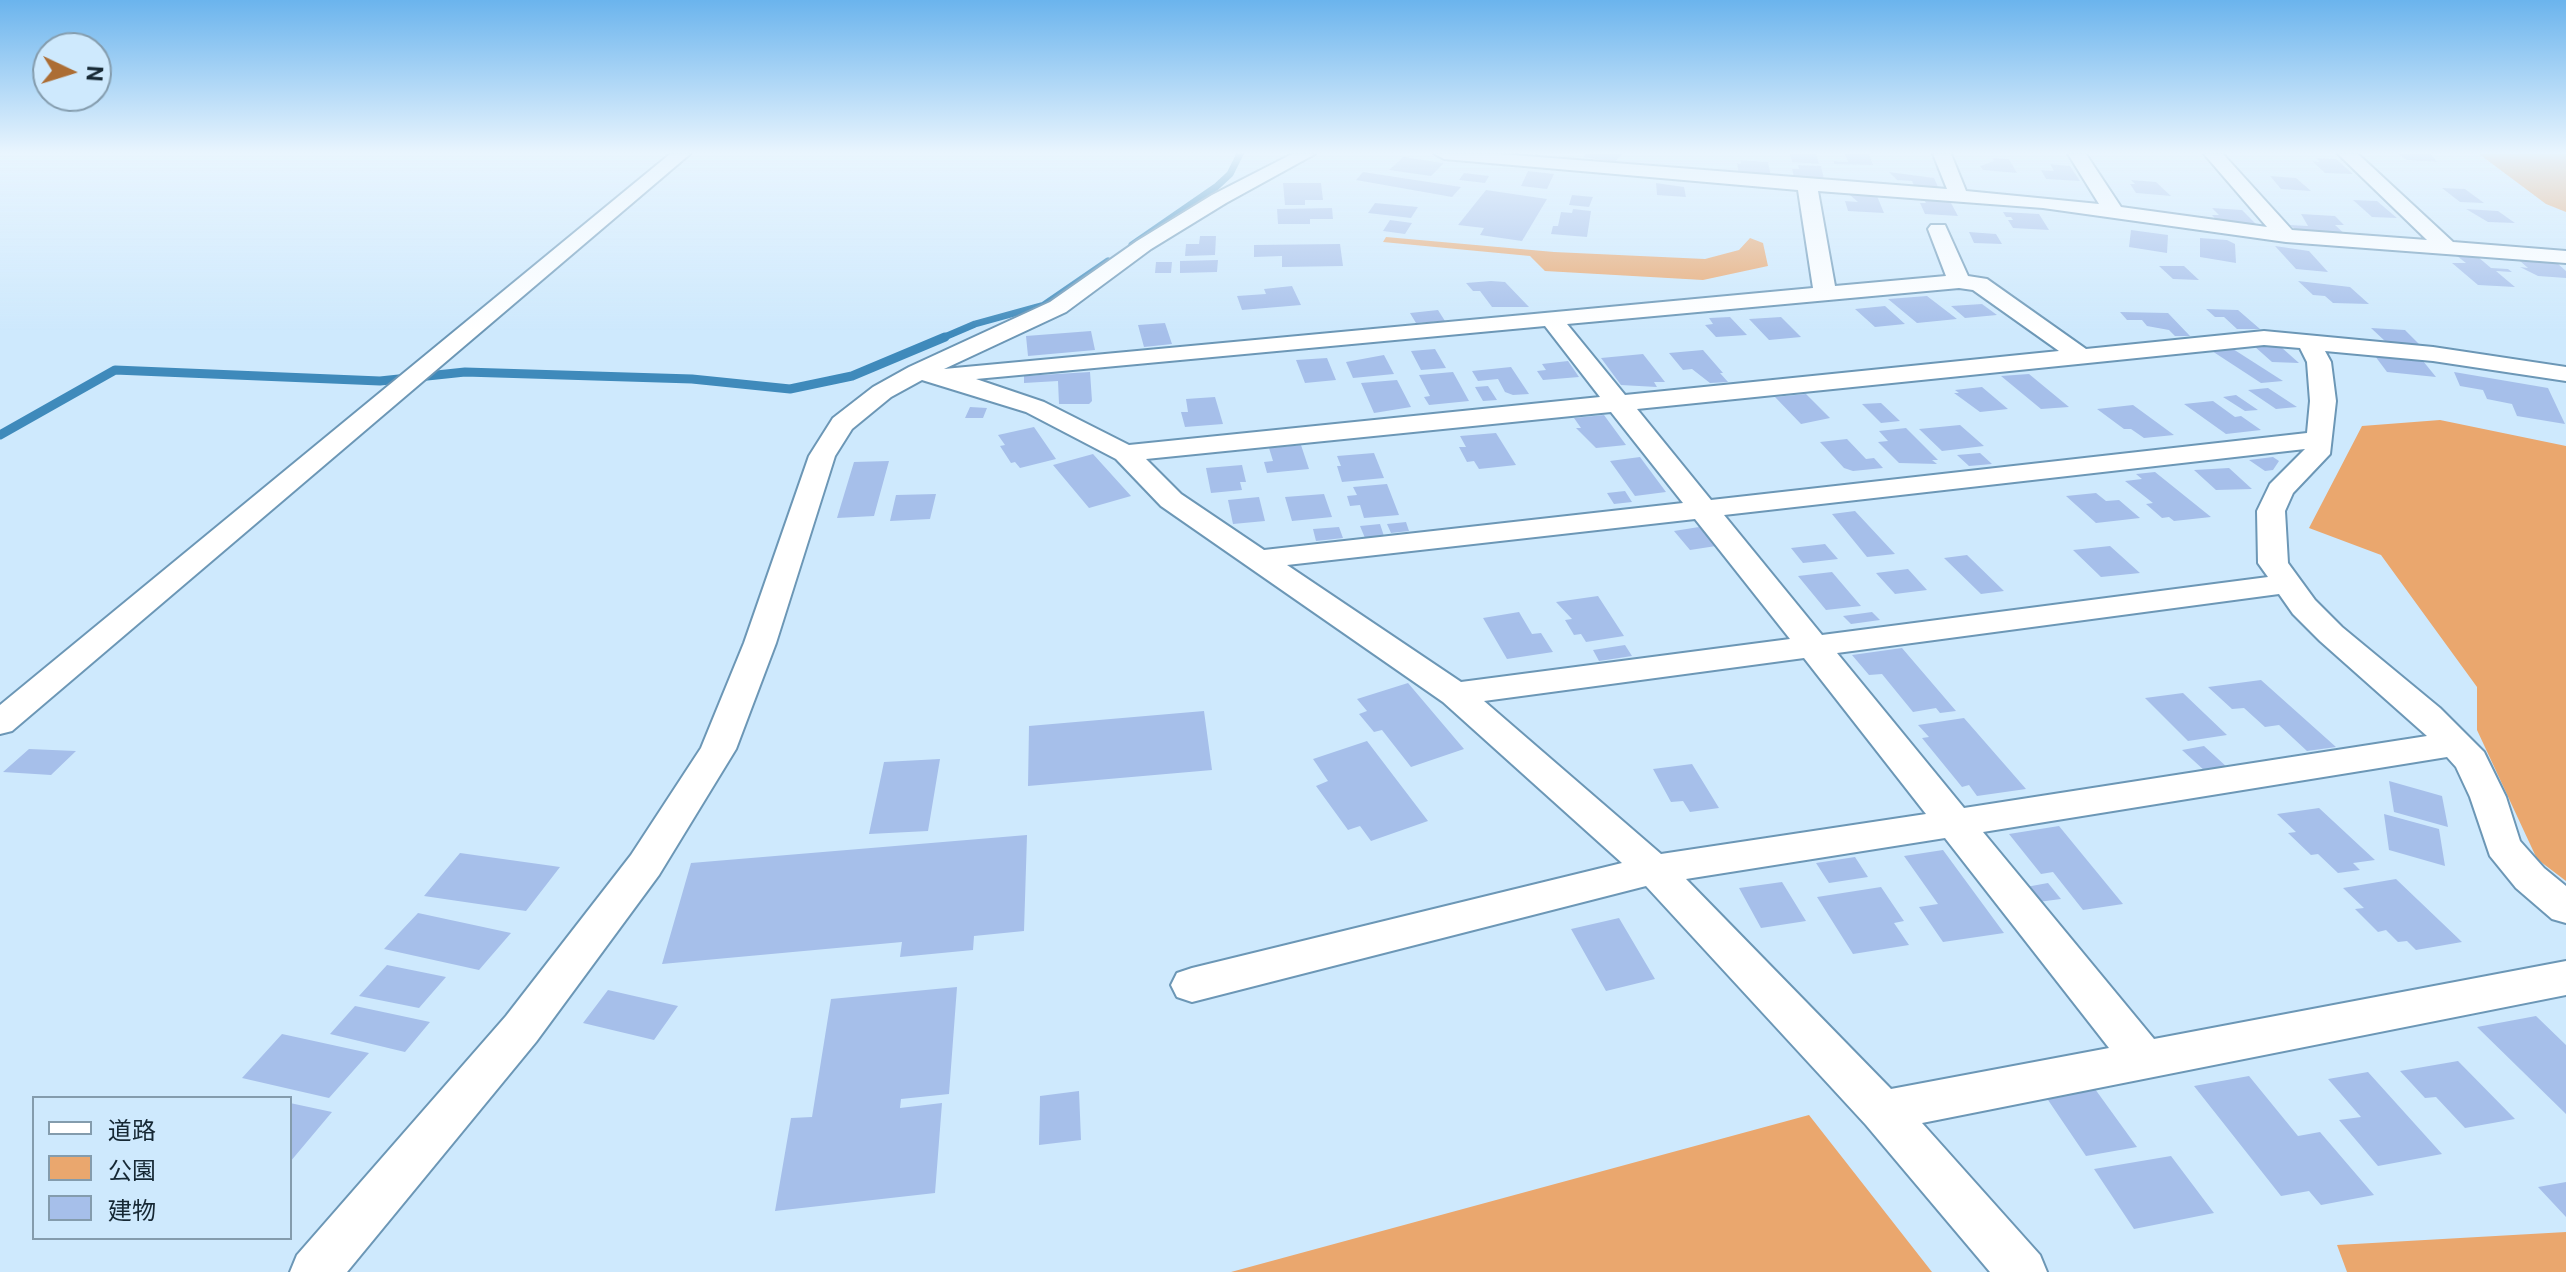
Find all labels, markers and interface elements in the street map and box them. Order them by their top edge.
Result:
north arrow [32,32,112,112]
text: N [81,65,107,82]
legend [32,1096,292,1240]
text: 道路 [108,1117,156,1145]
text: 公園 [108,1157,156,1185]
text: 建物 [108,1197,156,1225]

